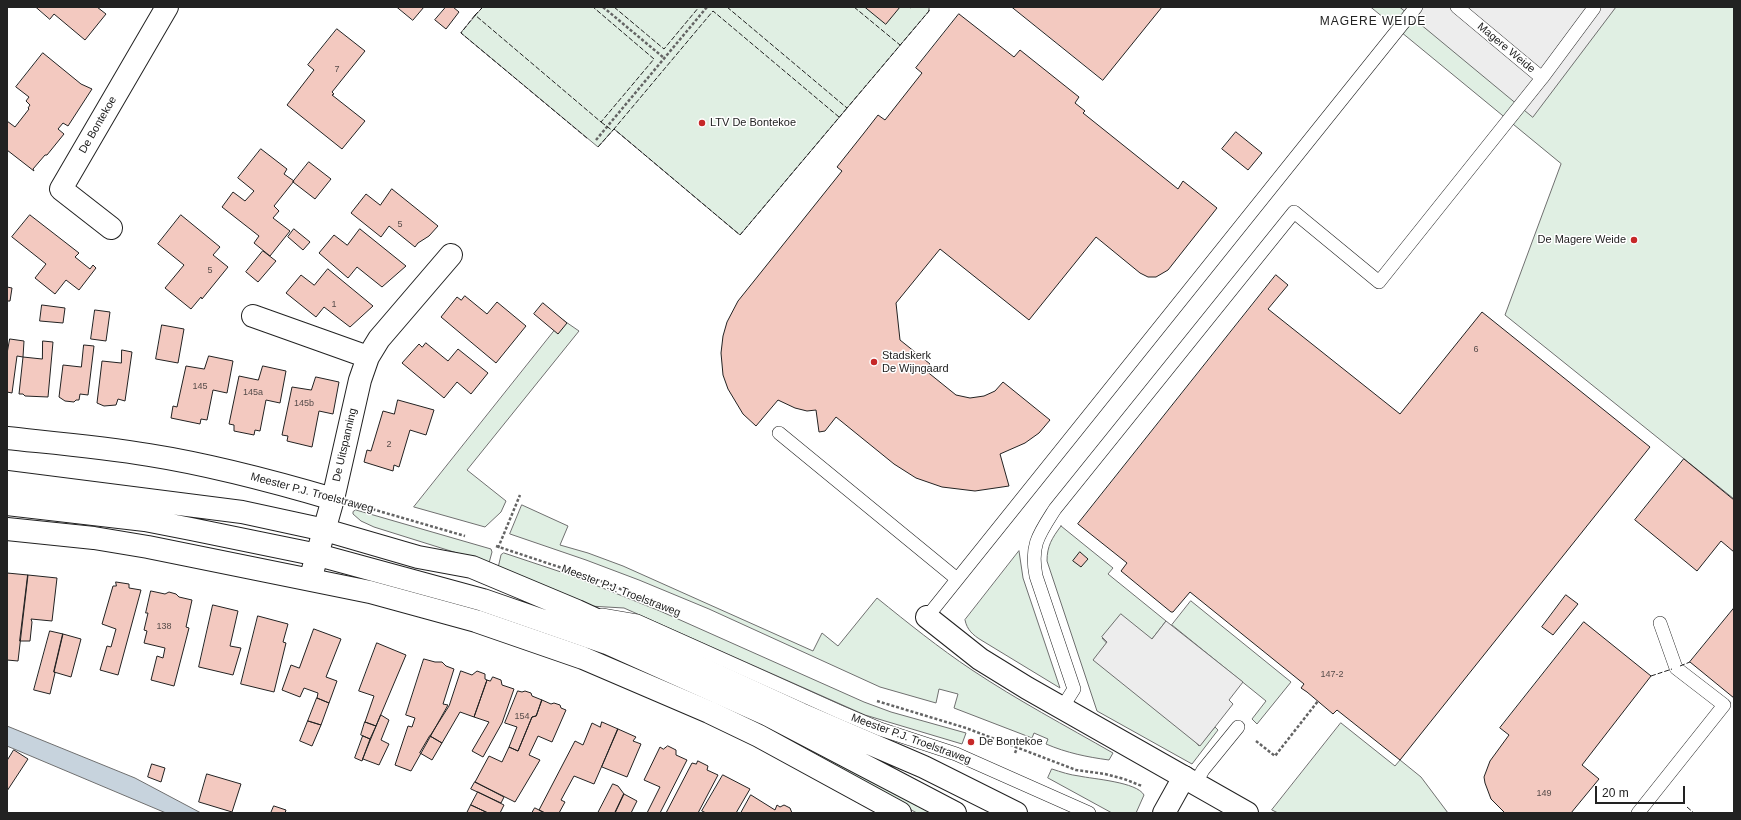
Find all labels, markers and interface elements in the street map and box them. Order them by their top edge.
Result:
district label: MAGERE WEIDE [1320,15,1426,29]
street label: Magere Weide [1474,20,1538,76]
house number: 7 [334,65,340,75]
street label: De Bontekoe [76,94,120,156]
place label: LTV De Bontekoe [710,116,796,130]
marker: LTV De Bontekoe [697,118,707,128]
house number: 5 [397,220,403,230]
place label: De Magere Weide [1538,233,1626,247]
marker: De Magere Weide [1629,235,1639,245]
house number: 5 [207,266,213,276]
house number: 1 [331,300,337,310]
house number: 6 [1473,345,1479,355]
place label: Stadskerk De Wijngaard [882,349,949,375]
marker: Stadskerk De Wijngaard [869,357,879,367]
house number: 145 [192,382,208,392]
house number: 145a [243,388,263,398]
house number: 145b [294,399,314,409]
street label: De Uitspanning [330,407,360,483]
house number: 2 [386,440,392,450]
street label: Meester P.J. Troelstraweg [249,470,375,516]
street label: Meester P.J. Troelstraweg [560,562,682,620]
house number: 138 [156,622,172,632]
house number: 147-2 [1320,670,1344,680]
street label: Meester P.J. Troelstraweg [849,711,973,767]
house number: 154 [514,712,530,722]
place label: De Bontekoe [979,735,1043,749]
marker: De Bontekoe [966,737,976,747]
scale bar [1597,778,1687,804]
text: 20 m [1602,786,1629,800]
house number: 149 [1536,789,1552,799]

